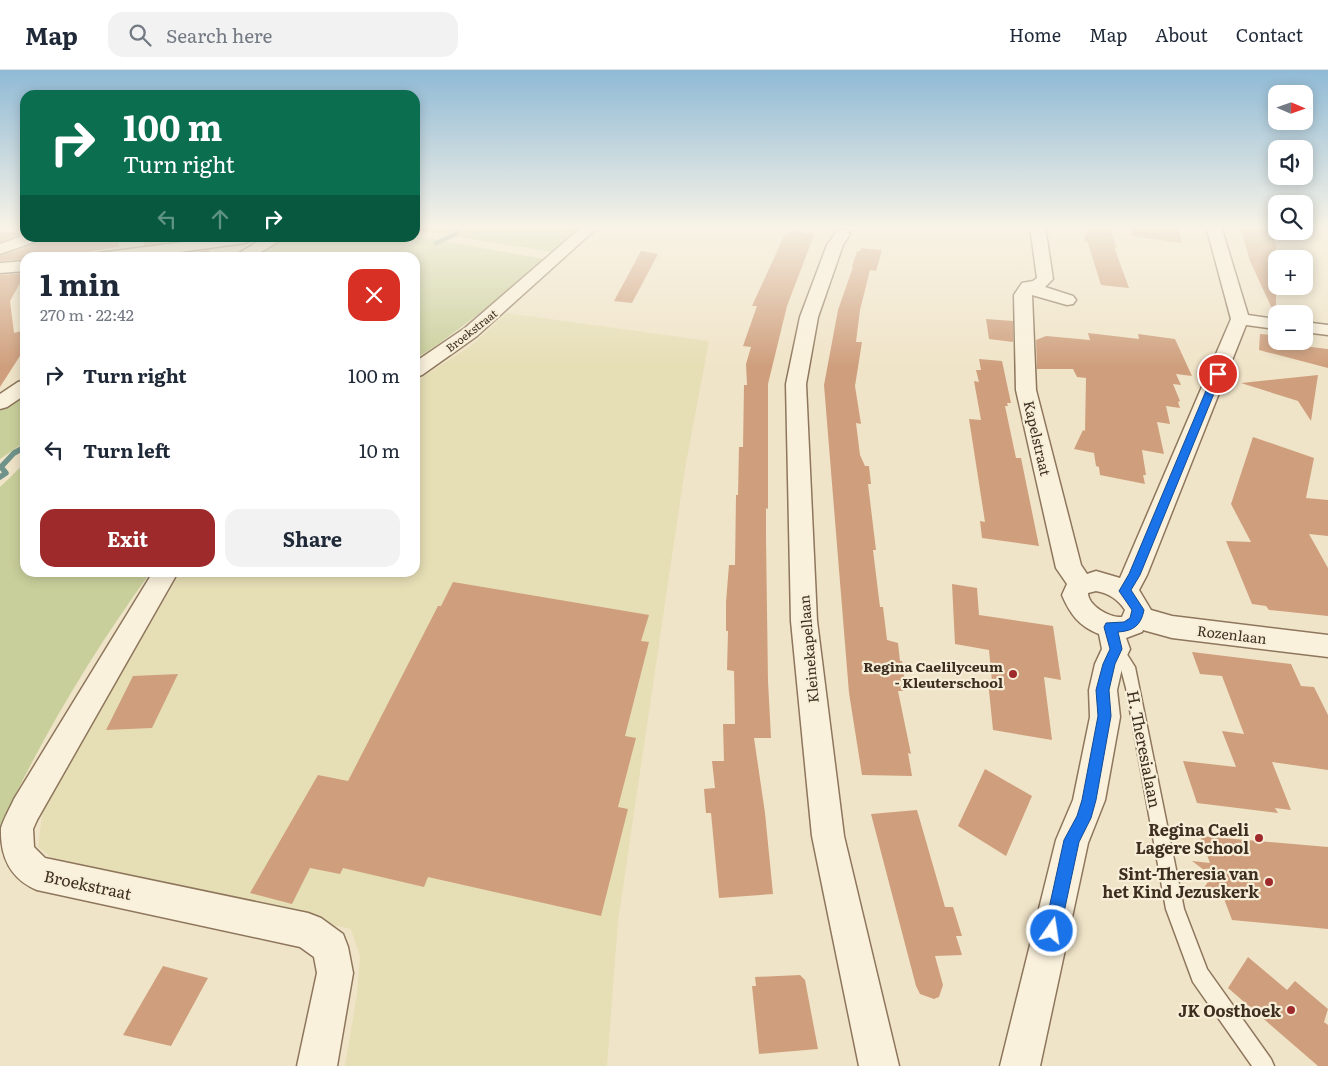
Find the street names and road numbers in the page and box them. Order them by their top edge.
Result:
street label: Broekstraat [442,304,501,355]
street label: Kapelstraat [1020,398,1056,478]
street label: Kleinekapellaan [793,594,823,704]
street label: Rozenlaan [1196,620,1268,648]
street label: H. Theresialaan [1122,688,1168,810]
street label: Broekstraat [42,863,135,905]

